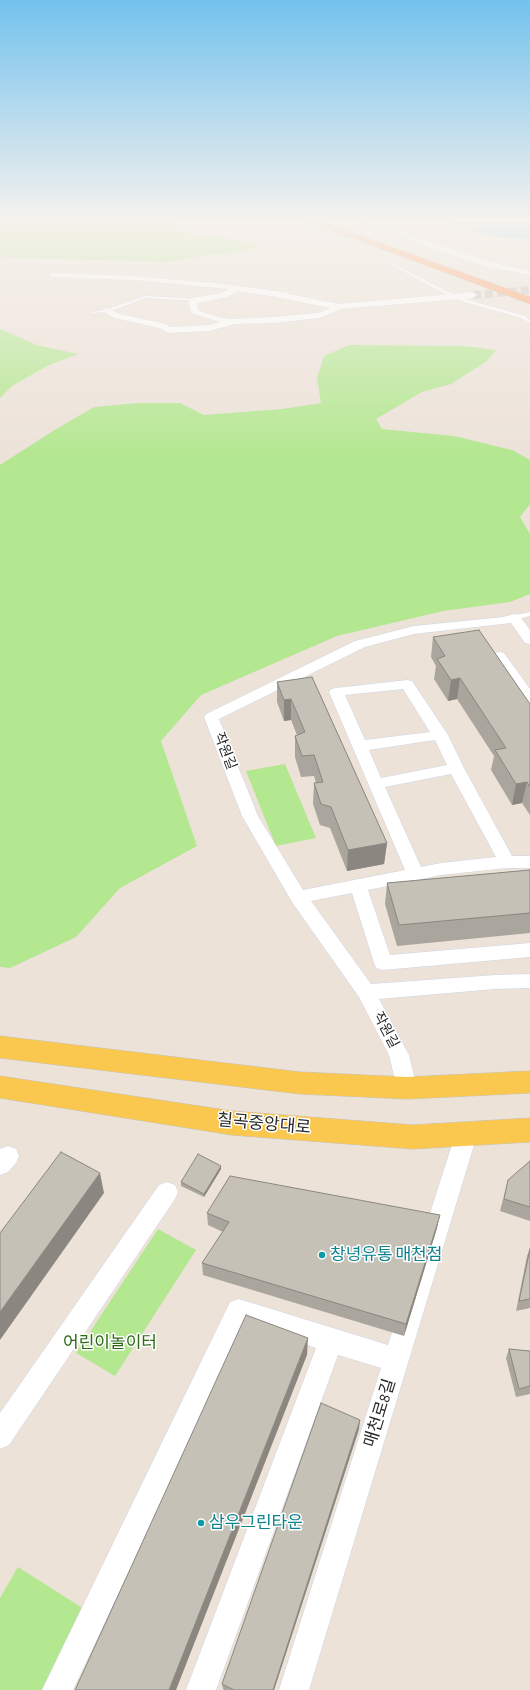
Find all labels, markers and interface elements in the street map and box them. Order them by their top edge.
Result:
street label: 작원길 [210,730,240,772]
street label: 작원길 [370,1009,402,1051]
street label: 칠곡중앙대로 [216,1110,312,1138]
place label: 창녕유통 매천점 [330,1245,442,1265]
marker: 창녕유통 매천점 [317,1250,327,1260]
park label: 어린이놀이터 [63,1333,157,1353]
street label: 매천로8길 [360,1376,400,1450]
place label: 삼우그린타운 [209,1513,303,1533]
marker: 삼우그린타운 [196,1518,206,1528]

